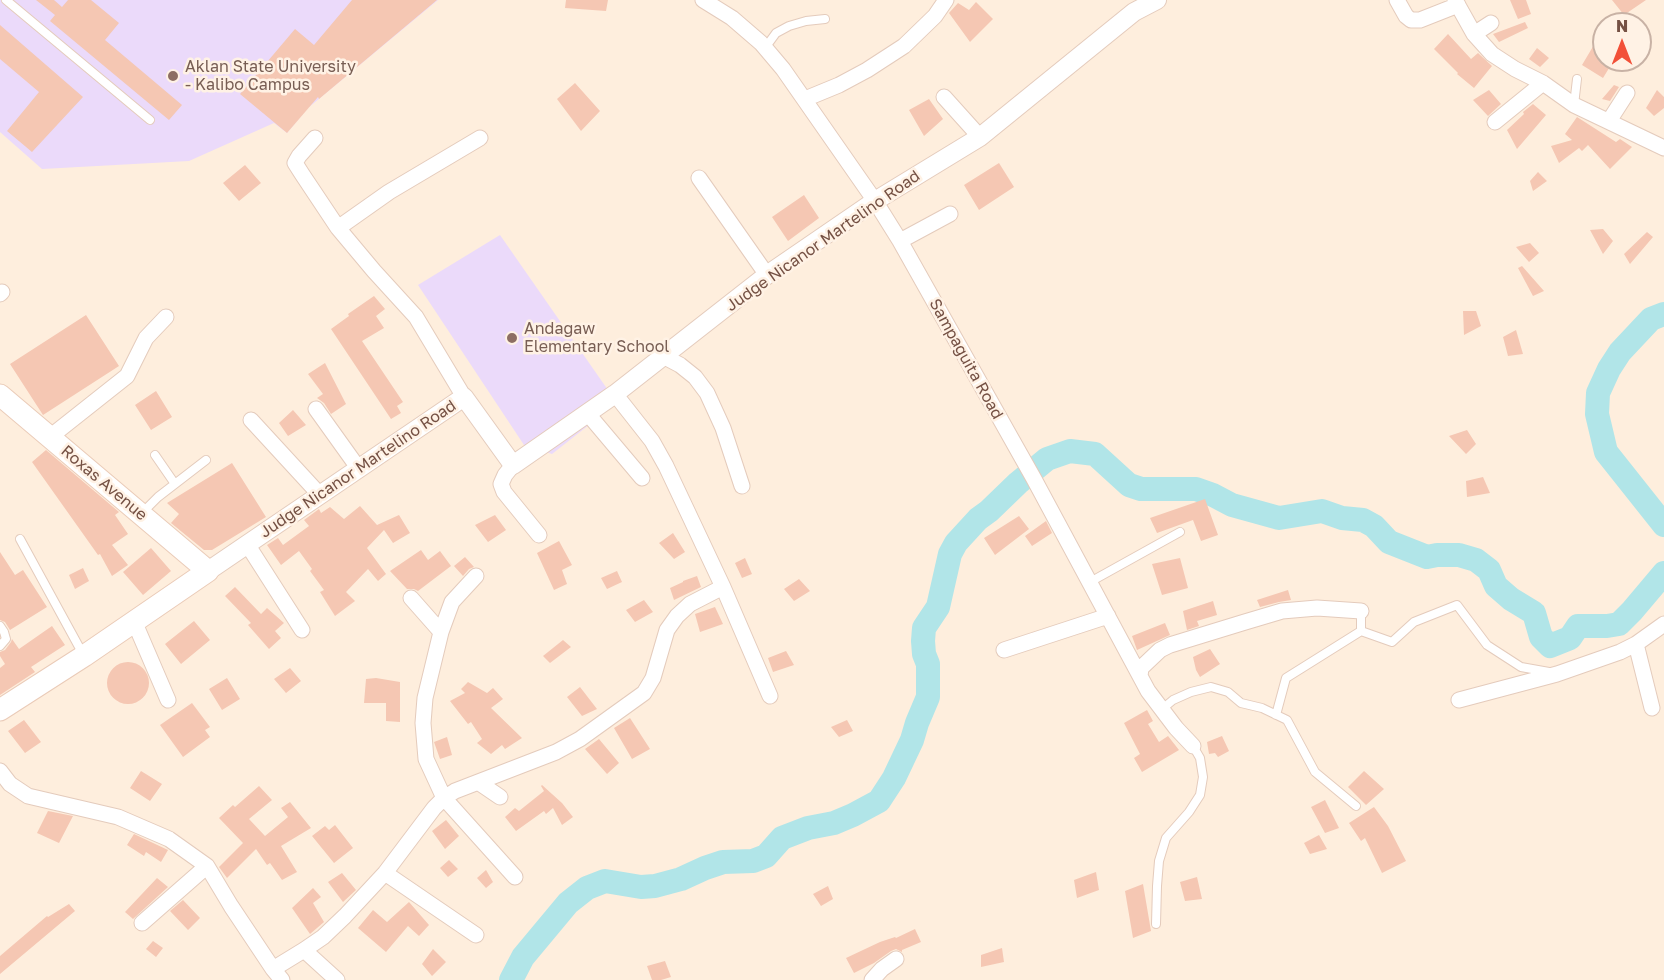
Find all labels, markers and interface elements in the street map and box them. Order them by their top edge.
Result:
north arrow [1592,12,1652,72]
text: N [1616,16,1628,36]
place label: Aklan State University - Kalibo Campus [185,57,356,95]
marker: Aklan State University - Kalibo Campus [166,69,180,83]
street label: Judge Nicanor Martelino Road [722,166,924,316]
street label: Sampaguita Road [925,295,1007,423]
place label: Andagaw Elementary School [524,319,669,357]
marker: Andagaw Elementary School [505,331,519,345]
street label: Judge Nicanor Martelino Road [256,396,460,542]
street label: Roxas Avenue [57,441,151,525]

